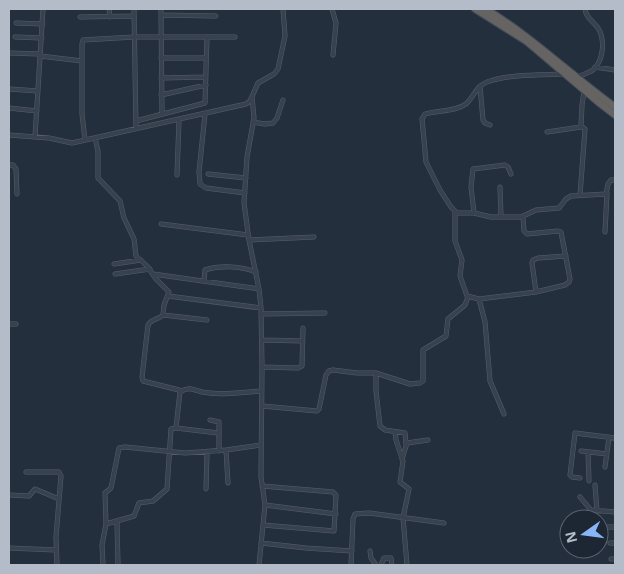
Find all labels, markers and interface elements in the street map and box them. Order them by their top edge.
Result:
north arrow [559,509,609,559]
text: N [560,529,581,545]

